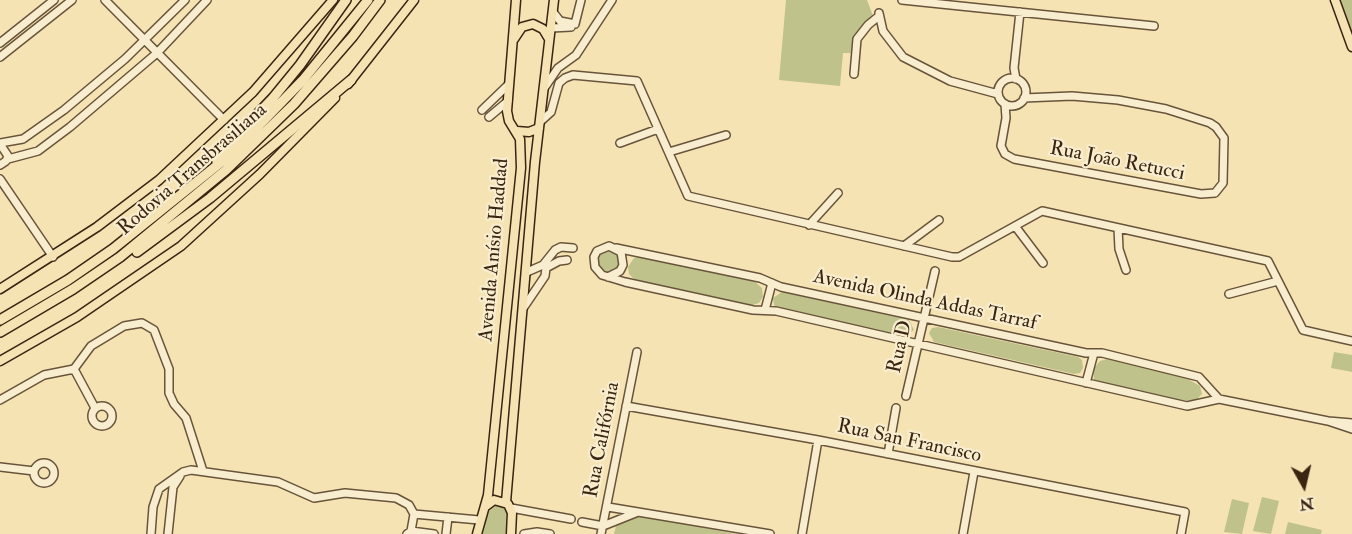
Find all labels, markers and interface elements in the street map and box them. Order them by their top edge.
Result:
street label: Rodovia Transbrasiliana [114,99,272,241]
street label: Rua João Retucci [1047,137,1187,187]
street label: Avenida Anísio Haddad [475,158,515,342]
street label: Avenida Olinda Addas Tarraf [811,266,1039,336]
street label: Rua D [883,318,919,376]
street label: Rua Califórnia [580,380,626,500]
street label: Rua San Francisco [835,415,983,469]
north arrow [1274,456,1334,516]
text: N [1298,493,1315,515]

